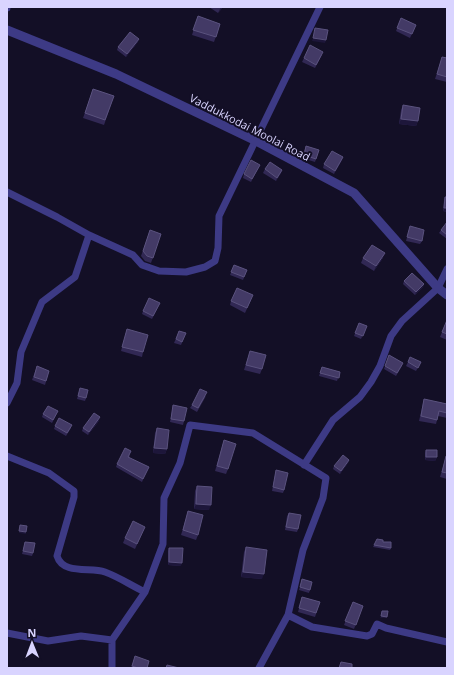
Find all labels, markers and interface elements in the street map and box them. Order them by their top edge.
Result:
street label: Vaddukkodai Moolai Road [187,90,313,164]
north arrow [12,623,52,663]
text: N [27,625,36,640]

